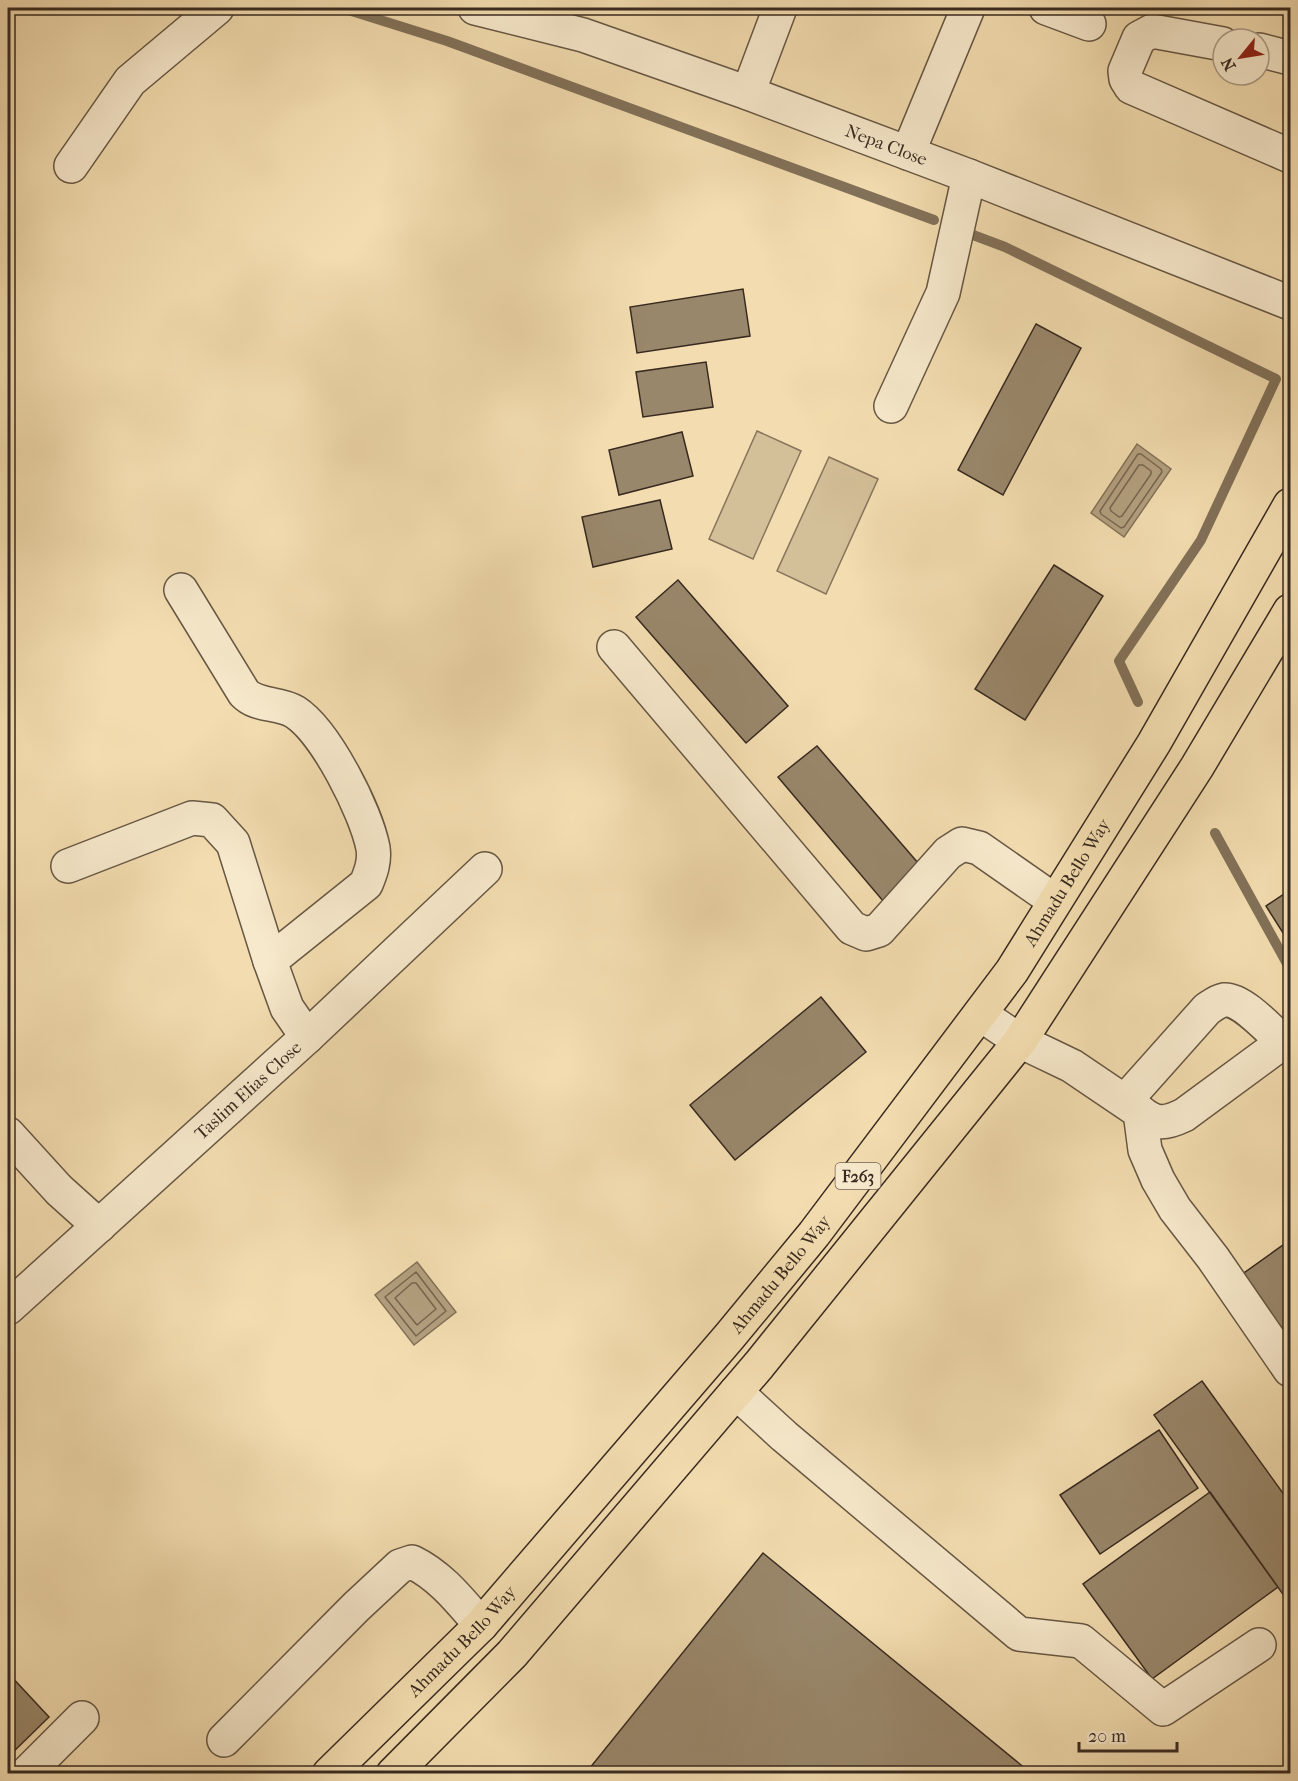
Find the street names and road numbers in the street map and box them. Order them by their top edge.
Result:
street label: Nepa Close [842,120,930,170]
street label: Ahmadu Bello Way [1019,814,1116,951]
street label: Taslim Elias Close [191,1037,306,1144]
road number: F263 [836,1163,880,1189]
street label: Ahmadu Bello Way [726,1210,836,1339]
street label: Ahmadu Bello Way [403,1581,522,1702]

